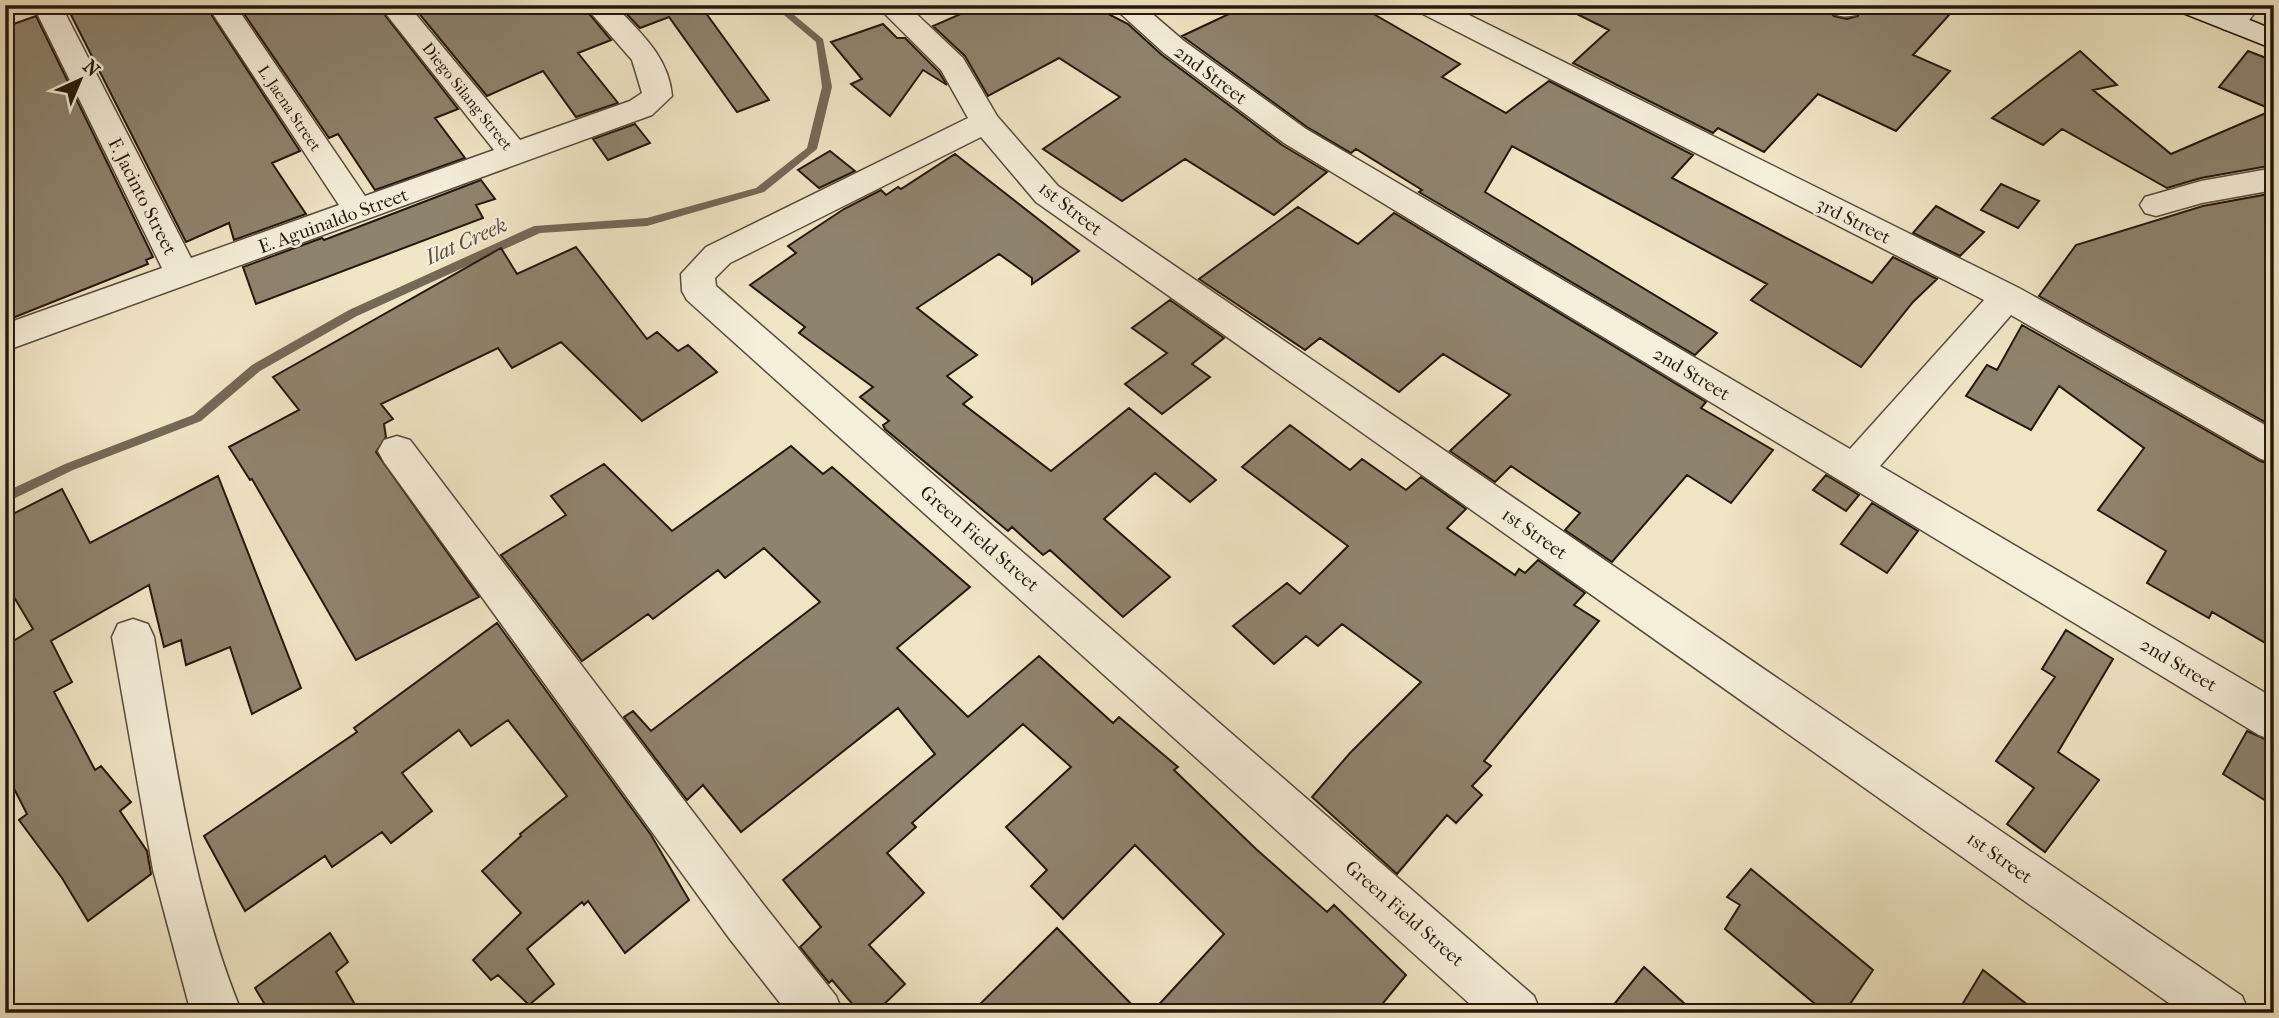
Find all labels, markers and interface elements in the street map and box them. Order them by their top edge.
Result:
street label: Diego Silang Street [418,39,517,154]
street label: 2nd Street [1170,40,1251,109]
north arrow [46,46,116,116]
text: N [78,56,104,82]
street label: L. Jaena Street [254,62,325,155]
street label: F. Jacinto Street [103,134,181,259]
street label: 1st Street [1034,177,1107,241]
street label: E. Aguinaldo Street [256,184,411,258]
street label: 3rd Street [1813,193,1894,249]
water label: Ilat Creek [420,212,511,270]
street label: 2nd Street [1649,342,1734,405]
street label: Green Field Street [916,481,1043,596]
street label: 1st Street [1497,503,1572,564]
street label: 2nd Street [2136,633,2221,696]
street label: 1st Street [1962,827,2037,888]
street label: Green Field Street [1341,856,1468,971]

